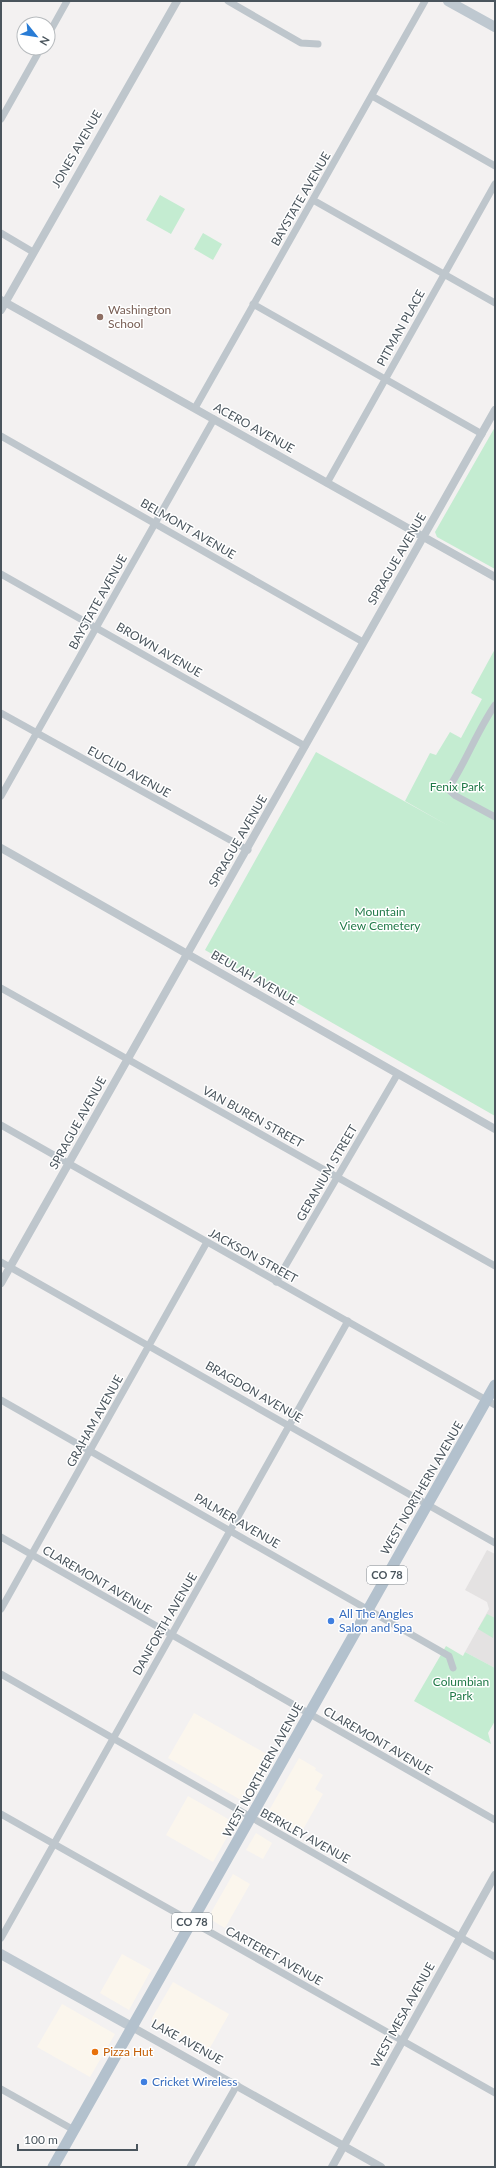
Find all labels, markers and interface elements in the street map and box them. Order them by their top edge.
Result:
north arrow [16,16,56,56]
text: N [37,34,53,48]
street label: JONES AVENUE [48,107,105,190]
street label: BAYSTATE AVENUE [267,149,334,249]
street label: PITMAN PLACE [373,287,428,369]
place label: Washington School [108,302,171,331]
marker: Washington School [95,312,105,322]
street label: ACERO AVENUE [211,399,297,456]
street label: BELMONT AVENUE [138,495,239,562]
street label: SPRAGUE AVENUE [364,510,429,607]
street label: BAYSTATE AVENUE [65,552,130,652]
street label: BROWN AVENUE [114,619,205,680]
street label: EUCLID AVENUE [85,743,173,801]
park label: Fenix Park [430,779,485,794]
street label: SPRAGUE AVENUE [205,792,270,889]
park label: Mountain View Cemetery [339,904,421,933]
street label: BEULAH AVENUE [208,947,300,1008]
street label: SPRAGUE AVENUE [46,1074,109,1172]
street label: VAN BUREN STREET [200,1083,306,1151]
street label: GERANIUM STREET [293,1122,360,1224]
street label: JACKSON STREET [206,1225,300,1286]
street label: BRAGDON AVENUE [203,1358,306,1426]
street label: GRAHAM AVENUE [63,1372,126,1469]
street label: WEST NORTHERN AVENUE [377,1418,466,1557]
street label: PALMER AVENUE [192,1490,283,1551]
street label: CLAREMONT AVENUE [40,1542,155,1617]
road number: CO 78 [367,1566,407,1584]
street label: DANFORTH AVENUE [129,1570,200,1678]
place label: All The Angles Salon and Spa [339,1606,414,1635]
marker: All The Angles Salon and Spa [326,1616,336,1626]
park label: Columbian Park [433,1674,489,1703]
street label: WEST NORTHERN AVENUE [219,1700,306,1840]
street label: CLAREMONT AVENUE [321,1703,436,1778]
street label: BERKLEY AVENUE [258,1805,353,1866]
road number: CO 78 [172,1913,212,1931]
street label: CARTERET AVENUE [223,1923,325,1989]
street label: WEST MESA AVENUE [367,1959,438,2070]
street label: LAKE AVENUE [149,2016,226,2067]
place label: Pizza Hut [103,2044,154,2059]
marker: Pizza Hut [90,2047,100,2057]
place label: Cricket Wireless [152,2074,238,2089]
marker: Cricket Wireless [139,2077,149,2087]
scale bar [18,2126,137,2152]
text: 100 m [24,2132,58,2147]

